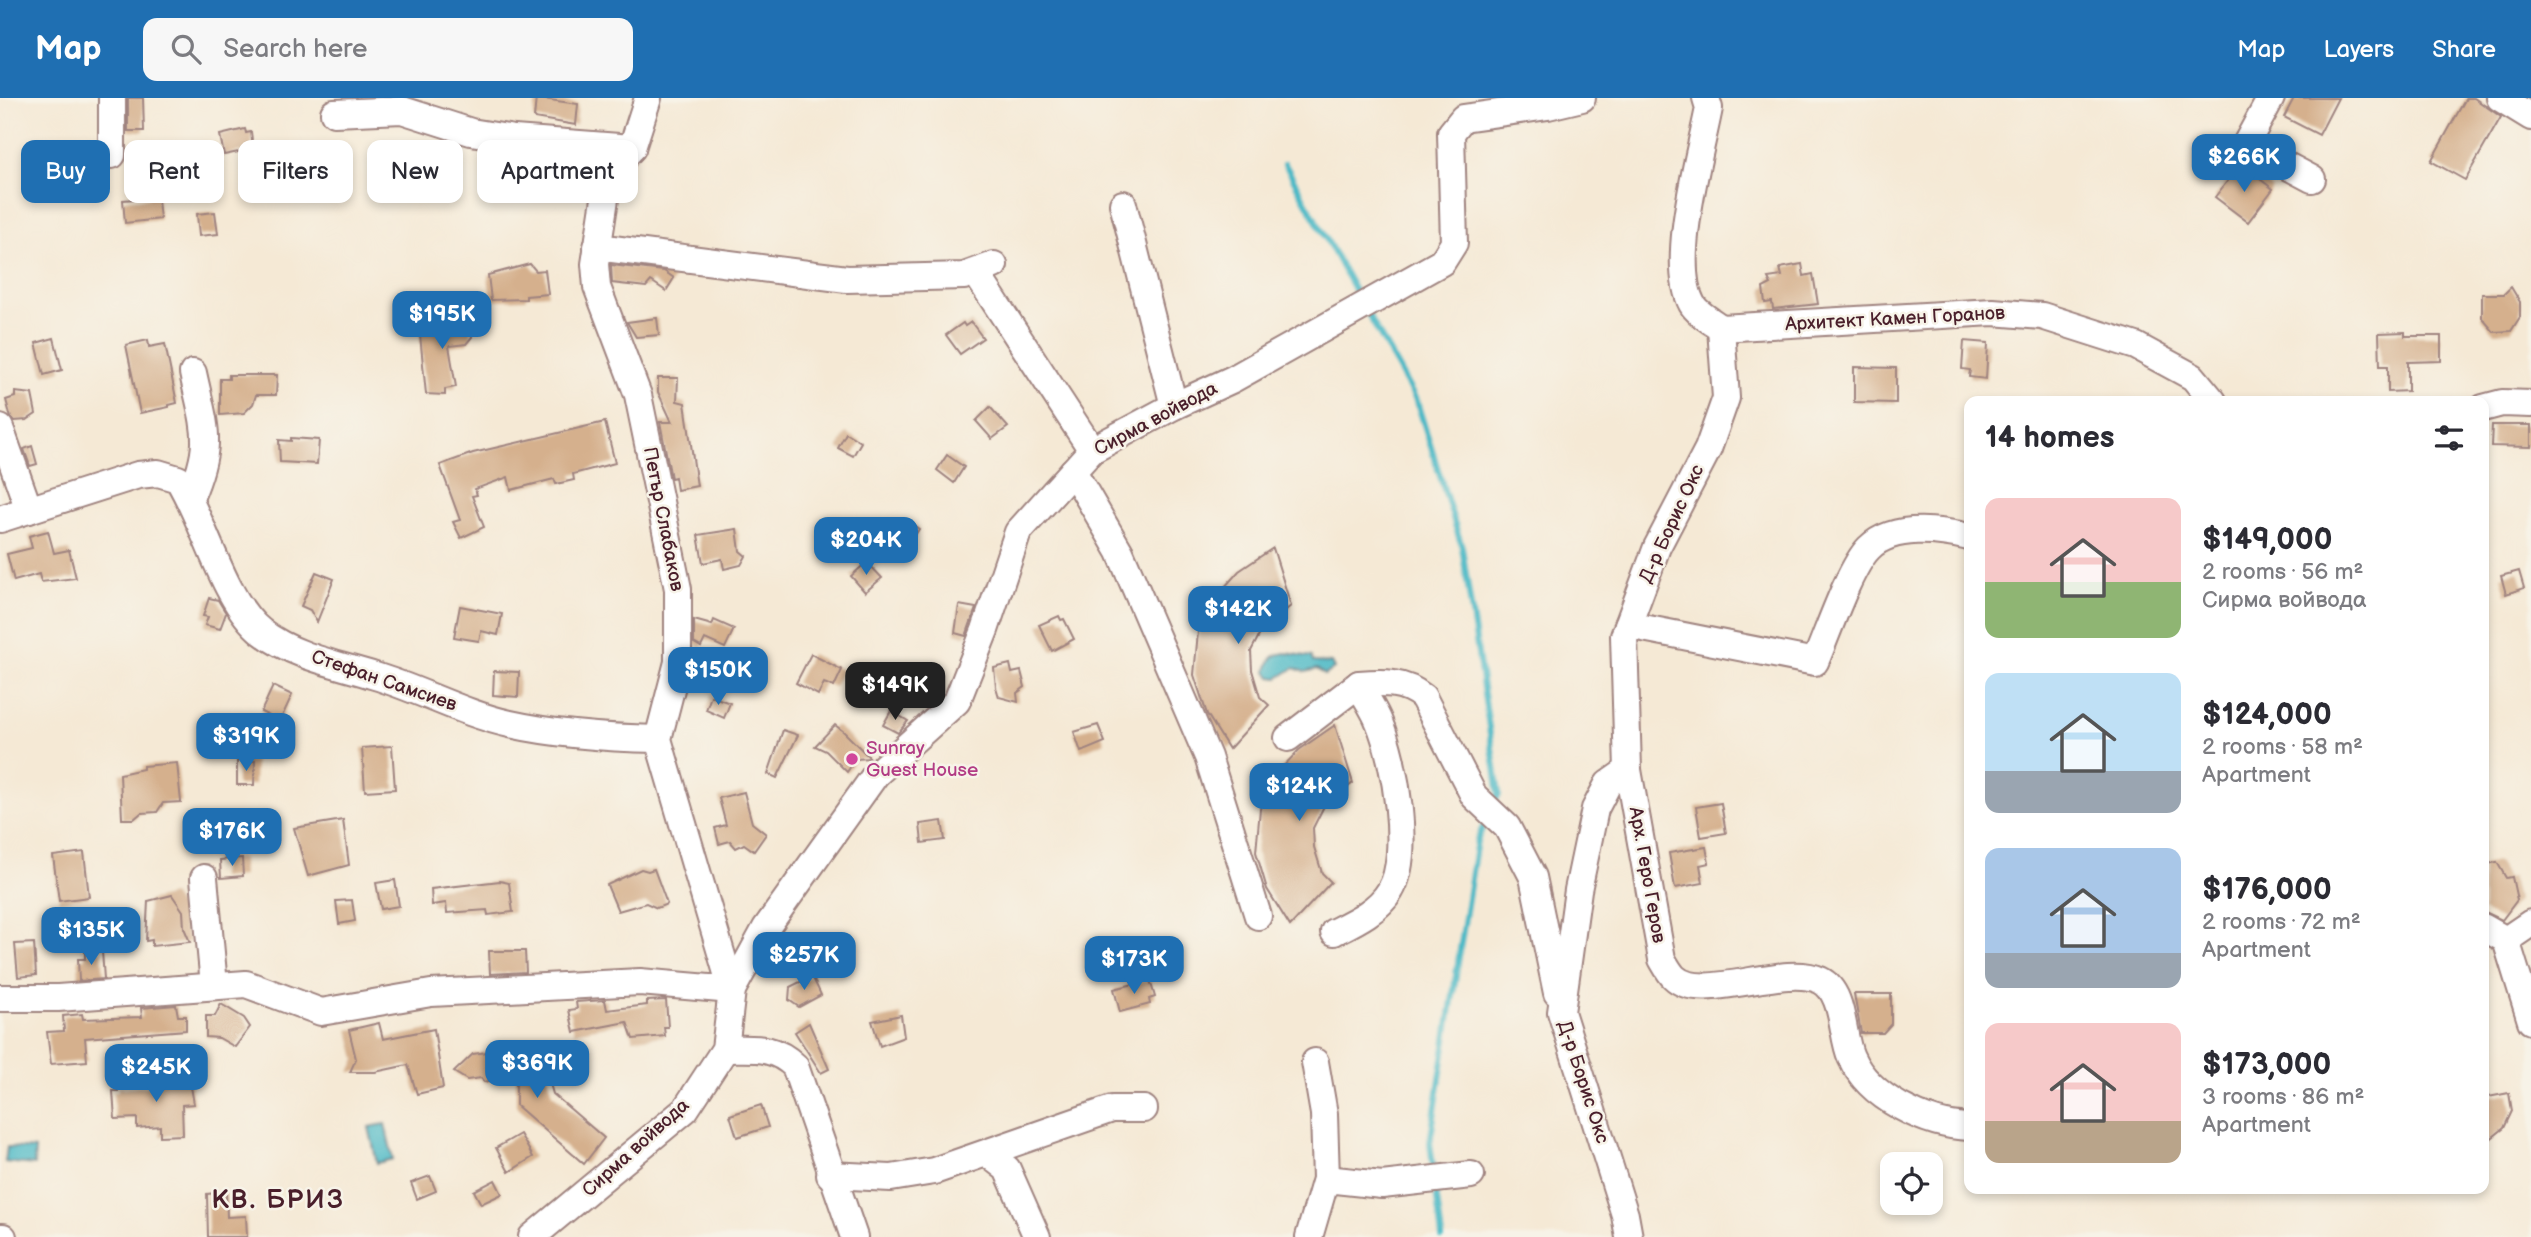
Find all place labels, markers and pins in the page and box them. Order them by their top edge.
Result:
pin: $266K [2195,134,2293,194]
pin: $195K [393,292,491,351]
pin: $204K [817,518,915,577]
pin: $142K [1189,587,1287,646]
pin: $150K [669,648,767,707]
pin: $149K [846,662,944,722]
pin: $319K [197,714,295,773]
place label: Sunray Guest House [866,737,978,782]
marker: Sunray Guest House [844,751,860,767]
pin: $124K [1250,764,1348,823]
pin: $176K [183,808,281,868]
pin: $135K [42,908,140,967]
pin: $257K [755,932,853,992]
pin: $173K [1085,936,1183,996]
pin: $369K [488,1040,586,1100]
pin: $245K [107,1044,205,1104]

